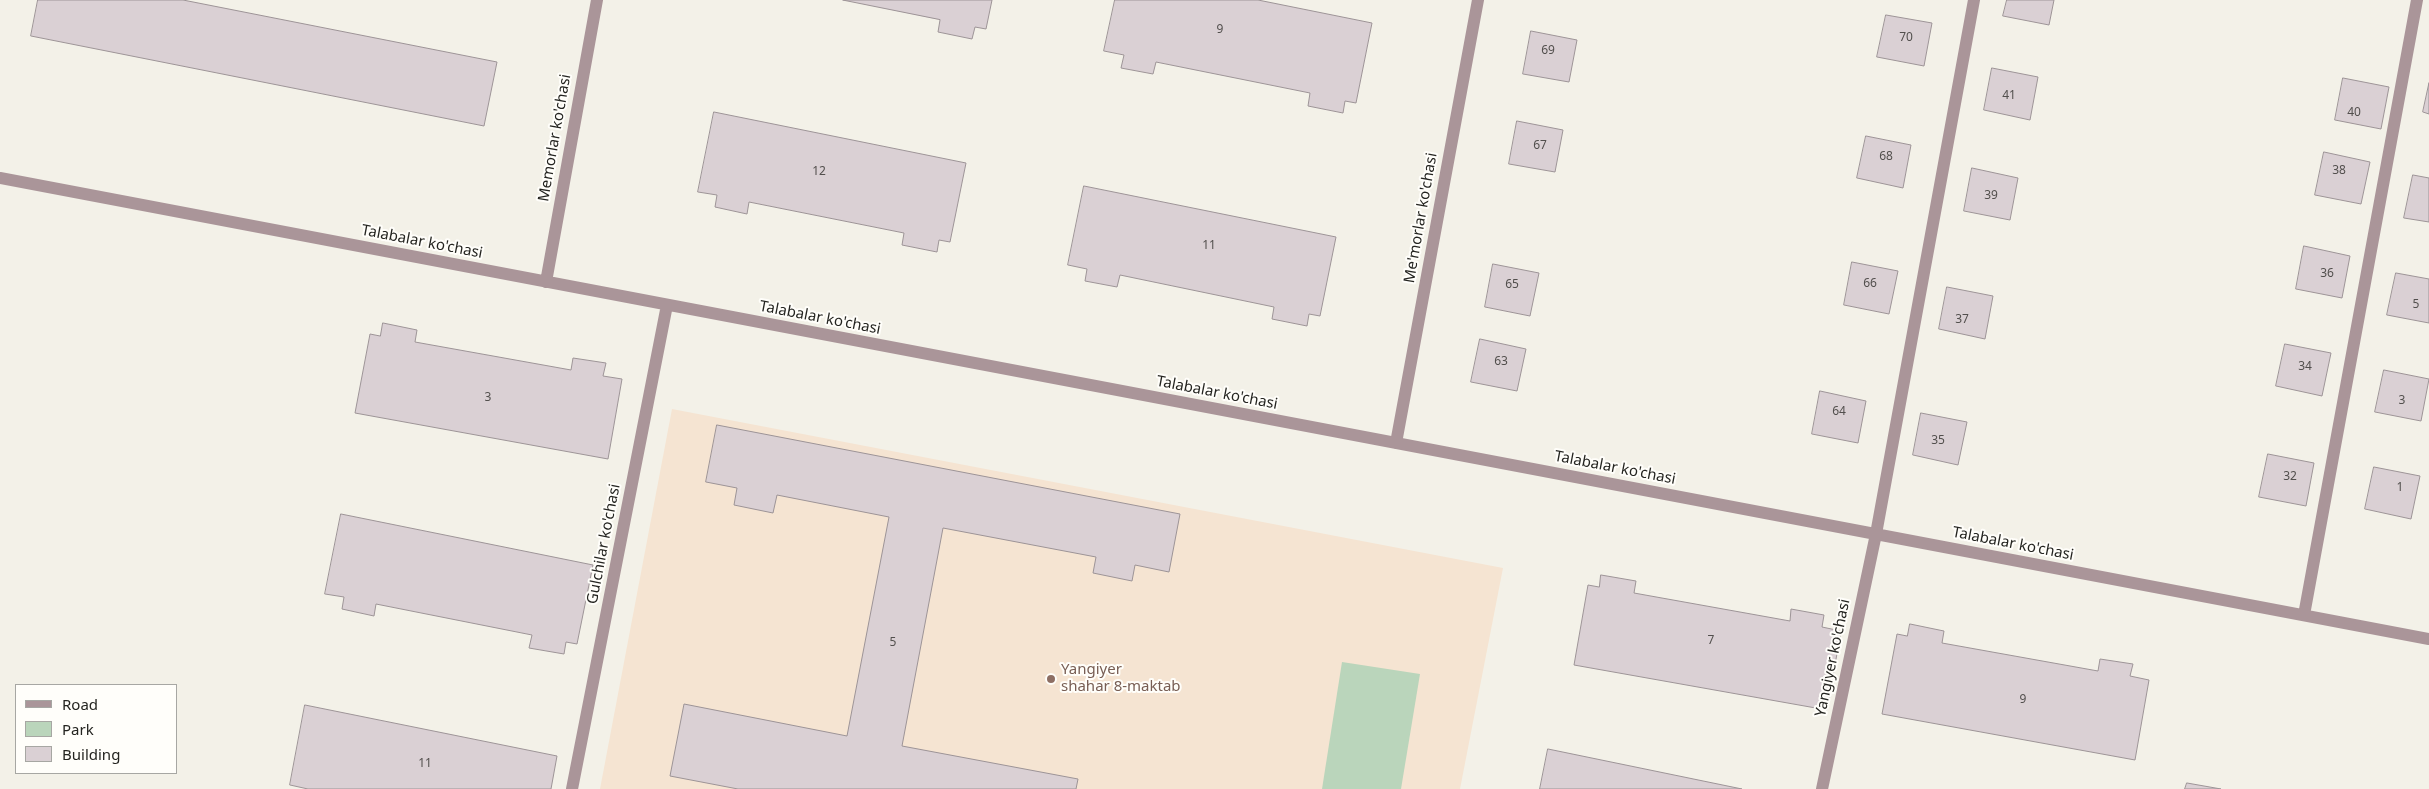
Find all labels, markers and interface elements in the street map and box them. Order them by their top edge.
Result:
house number: 9 [1217,23,1223,37]
house number: 70 [1899,31,1913,45]
house number: 69 [1541,44,1555,58]
street label: Memorlar ko'chasi [535,73,575,203]
house number: 41 [2002,89,2016,103]
house number: 40 [2347,106,2361,120]
house number: 67 [1533,139,1547,153]
house number: 68 [1879,150,1893,164]
street label: Me'morlar ko'chasi [1401,152,1441,284]
house number: 38 [2332,164,2346,178]
house number: 12 [812,165,826,179]
house number: 39 [1984,189,1998,203]
street label: Talabalar ko'chasi [360,221,484,263]
house number: 11 [1202,239,1216,253]
house number: 36 [2320,267,2334,281]
house number: 66 [1863,277,1877,291]
house number: 65 [1505,278,1519,292]
street label: Talabalar ko'chasi [758,297,882,339]
house number: 5 [2413,298,2419,312]
house number: 37 [1955,313,1969,327]
house number: 63 [1494,355,1508,369]
house number: 34 [2298,360,2312,374]
street label: Talabalar ko'chasi [1155,372,1279,414]
house number: 3 [485,391,491,405]
house number: 3 [2399,394,2405,408]
house number: 64 [1832,405,1846,419]
house number: 35 [1931,434,1945,448]
street label: Talabalar ko'chasi [1553,447,1677,489]
house number: 32 [2283,470,2297,484]
house number: 1 [2397,481,2403,495]
street label: Gulchilar ko'chasi [584,482,624,606]
street label: Talabalar ko'chasi [1951,523,2075,565]
street label: Yangiyer ko'chasi [1812,597,1854,719]
house number: 7 [1708,634,1714,648]
house number: 5 [890,636,896,650]
place label: Yangiyer shahar 8-maktab [1061,661,1181,696]
marker: Yangiyer shahar 8-maktab [1045,673,1057,685]
legend [15,684,178,774]
house number: 9 [2020,693,2026,707]
text: Road [62,694,98,714]
text: Park [62,719,94,739]
text: Building [62,744,120,764]
house number: 11 [418,757,432,771]

